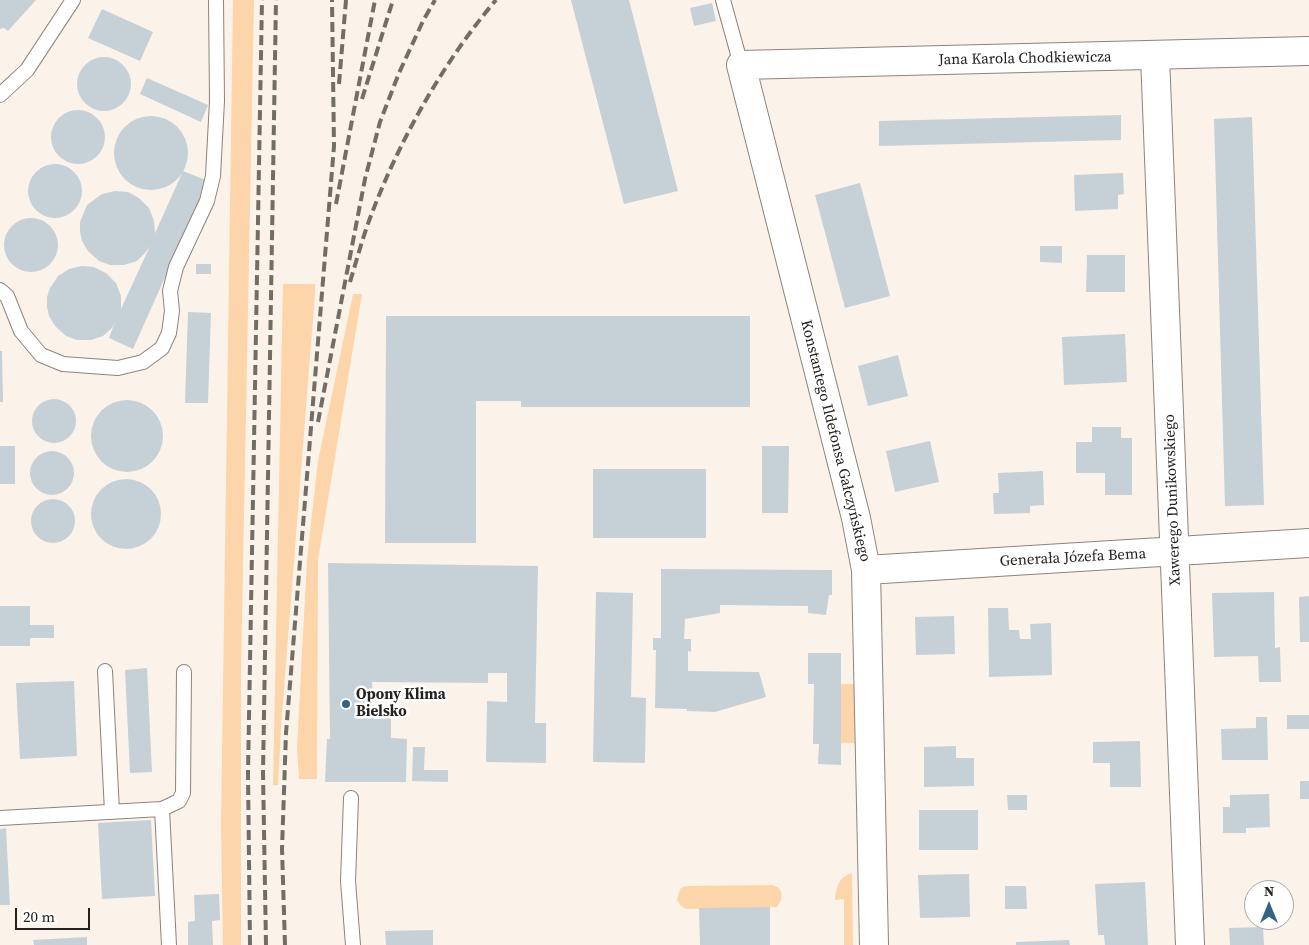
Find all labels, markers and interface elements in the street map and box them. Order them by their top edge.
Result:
street label: Jana Karola Chodkiewicza [938,48,1112,70]
street label: Konstantego Ildefonsa Gałczyńskiego [796,318,874,564]
street label: Xawerego Dunikowskiego [1161,414,1185,586]
street label: Generała Józefa Bema [999,545,1147,571]
place label: Opony Klima Bielsko [356,686,446,721]
marker: Opony Klima Bielsko [340,698,352,710]
north arrow [1244,880,1294,930]
text: N [1264,881,1274,901]
scale bar [18,898,92,930]
text: 20 m [23,906,55,927]

